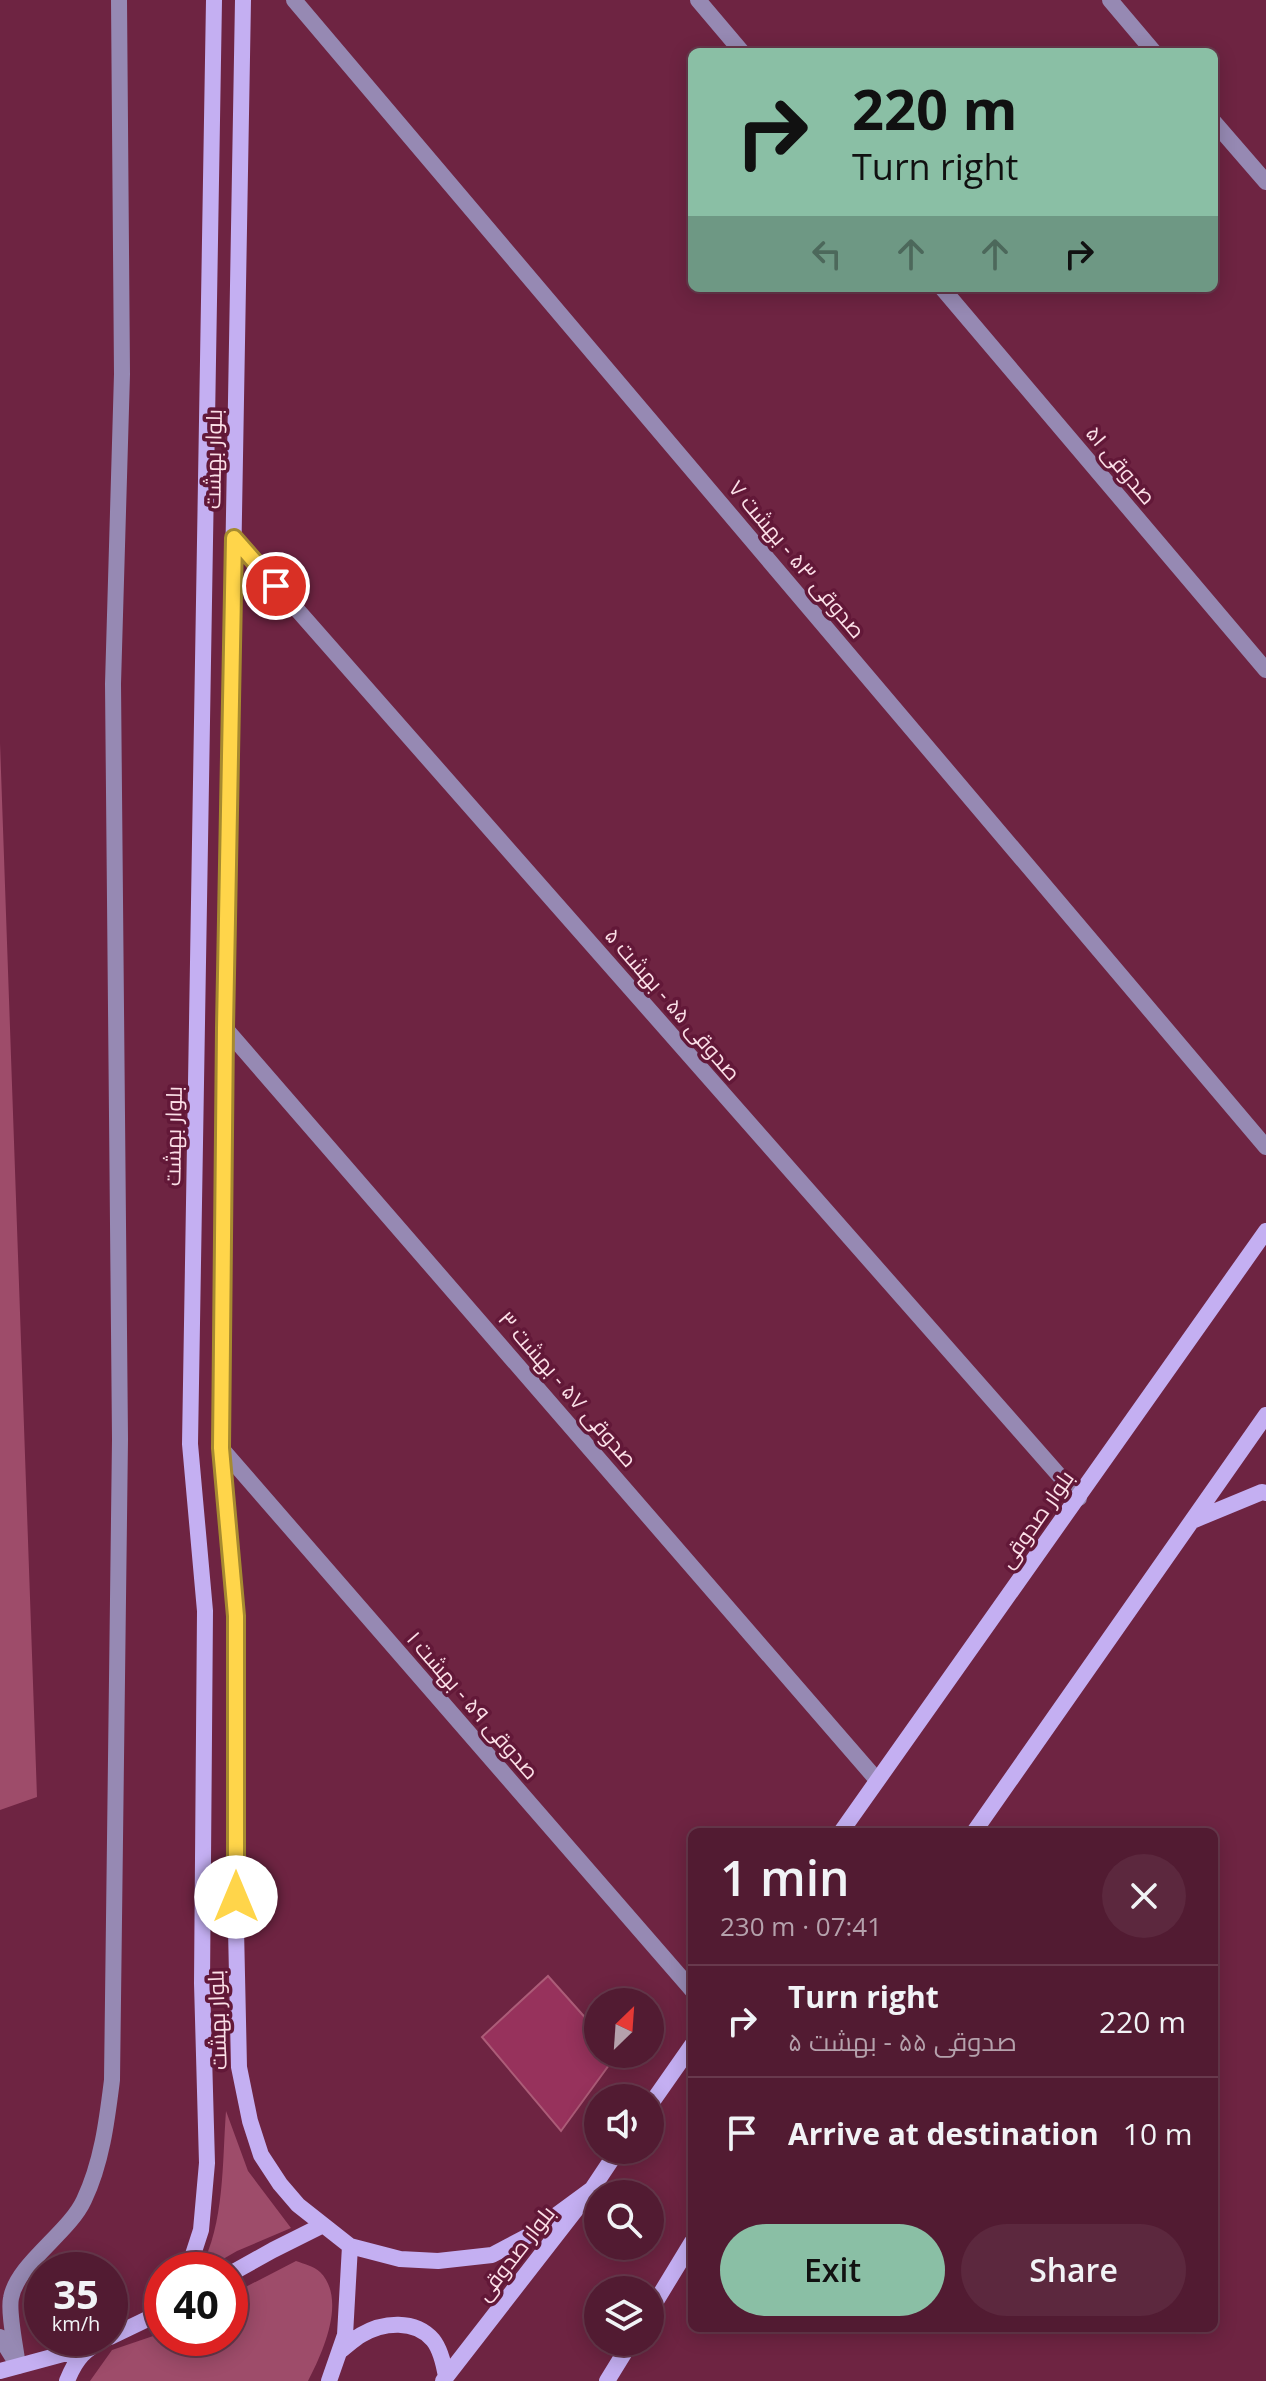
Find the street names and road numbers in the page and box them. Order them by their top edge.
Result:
street label: بلوار بهشت [196,409,228,509]
street label: صدوقی ۵۱ [1080,418,1164,510]
street label: صدوقی ۵۳ - بهشت ۷ [723,473,873,644]
street label: صدوقی ۵۵ - بهشت ۵ [599,920,749,1086]
street label: بلوار بهشت [156,1086,188,1186]
street label: صدوقی ۵۷ - بهشت ۳ [492,1304,645,1473]
street label: بلوار صدوقی [990,1464,1080,1573]
street label: صدوقی ۵۹ - بهشت ۱ [401,1624,547,1785]
street label: بلوار بهشت [199,1970,233,2071]
street label: بلوار صدوقی [468,2199,561,2306]

